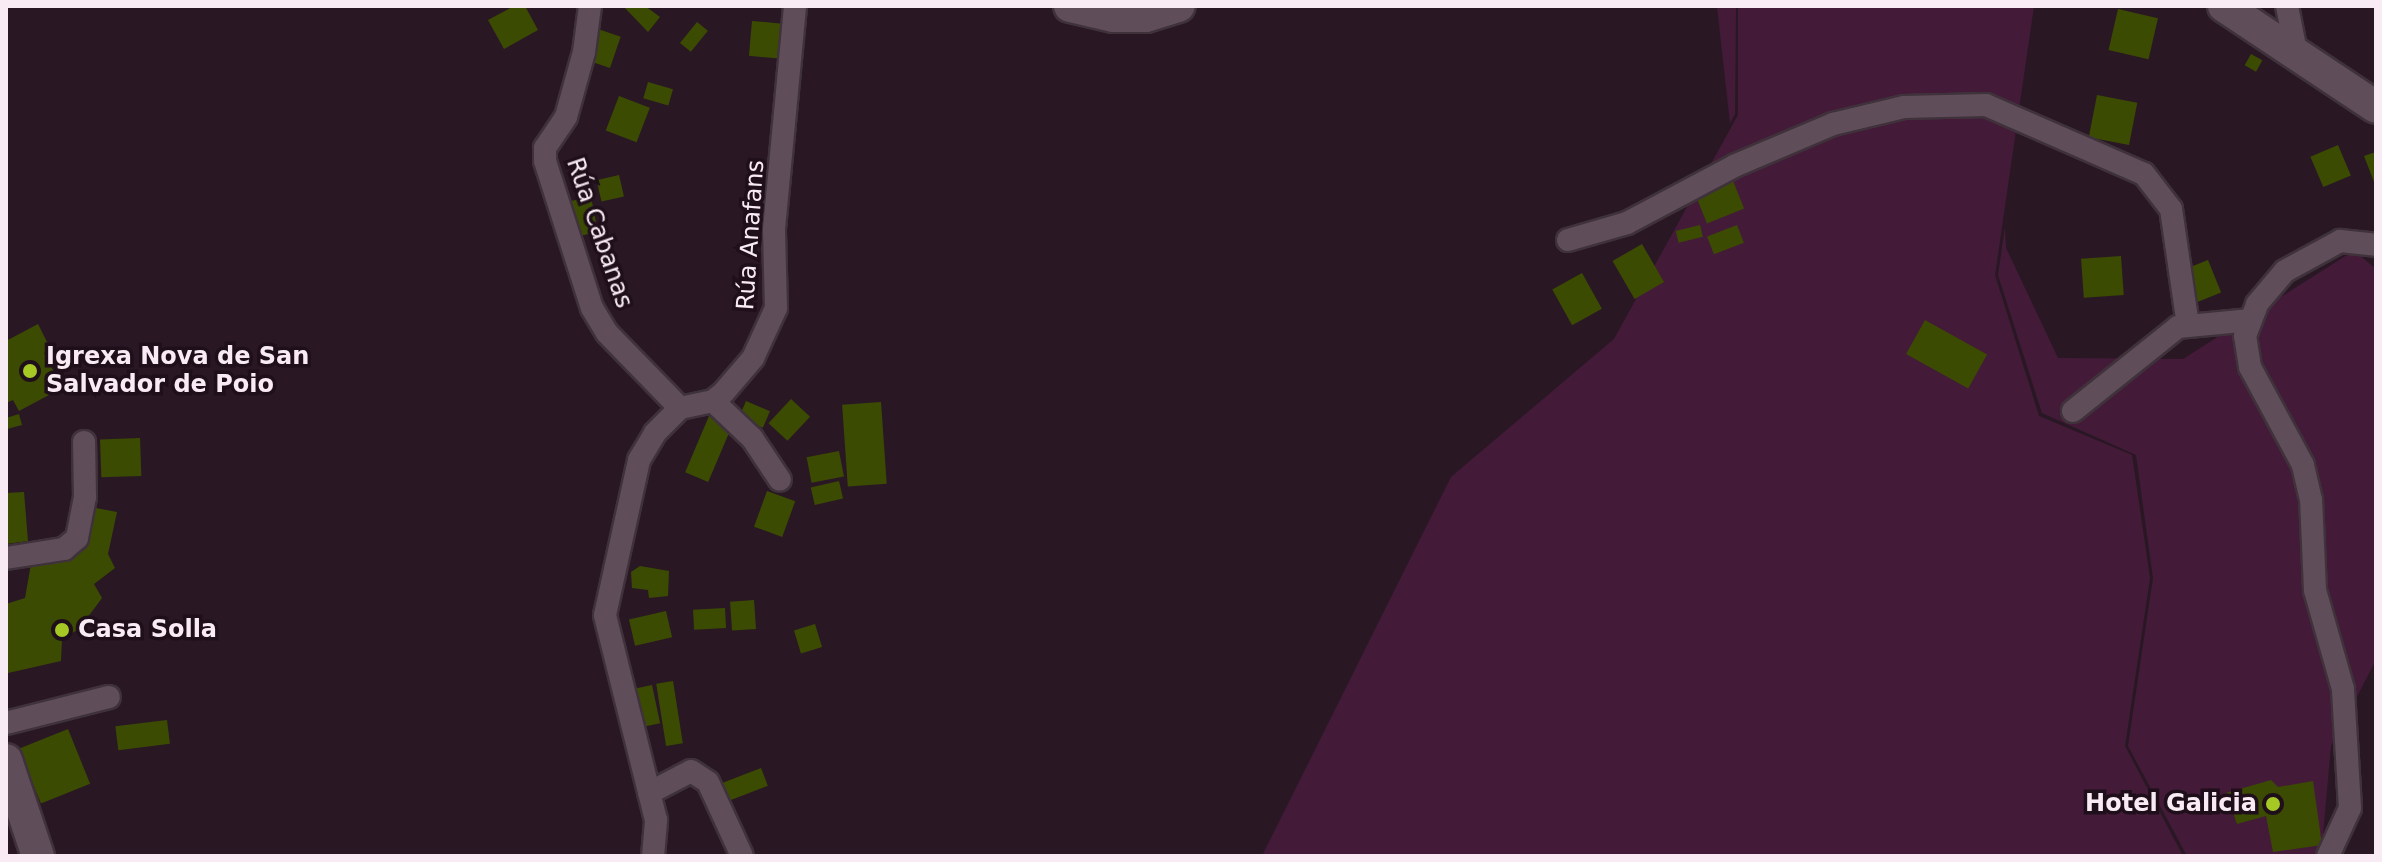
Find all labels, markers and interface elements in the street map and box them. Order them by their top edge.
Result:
street label: Rúa Cabanas [560,154,638,312]
street label: Rúa Anafans [731,159,771,311]
place label: Igrexa Nova de San Salvador de Poio [46,343,309,399]
marker: Igrexa Nova de San Salvador de Poio [21,362,39,380]
place label: Casa Solla [78,616,217,644]
marker: Casa Solla [53,621,71,639]
place label: Hotel Galicia [2085,790,2257,818]
marker: Hotel Galicia [2264,795,2282,813]

